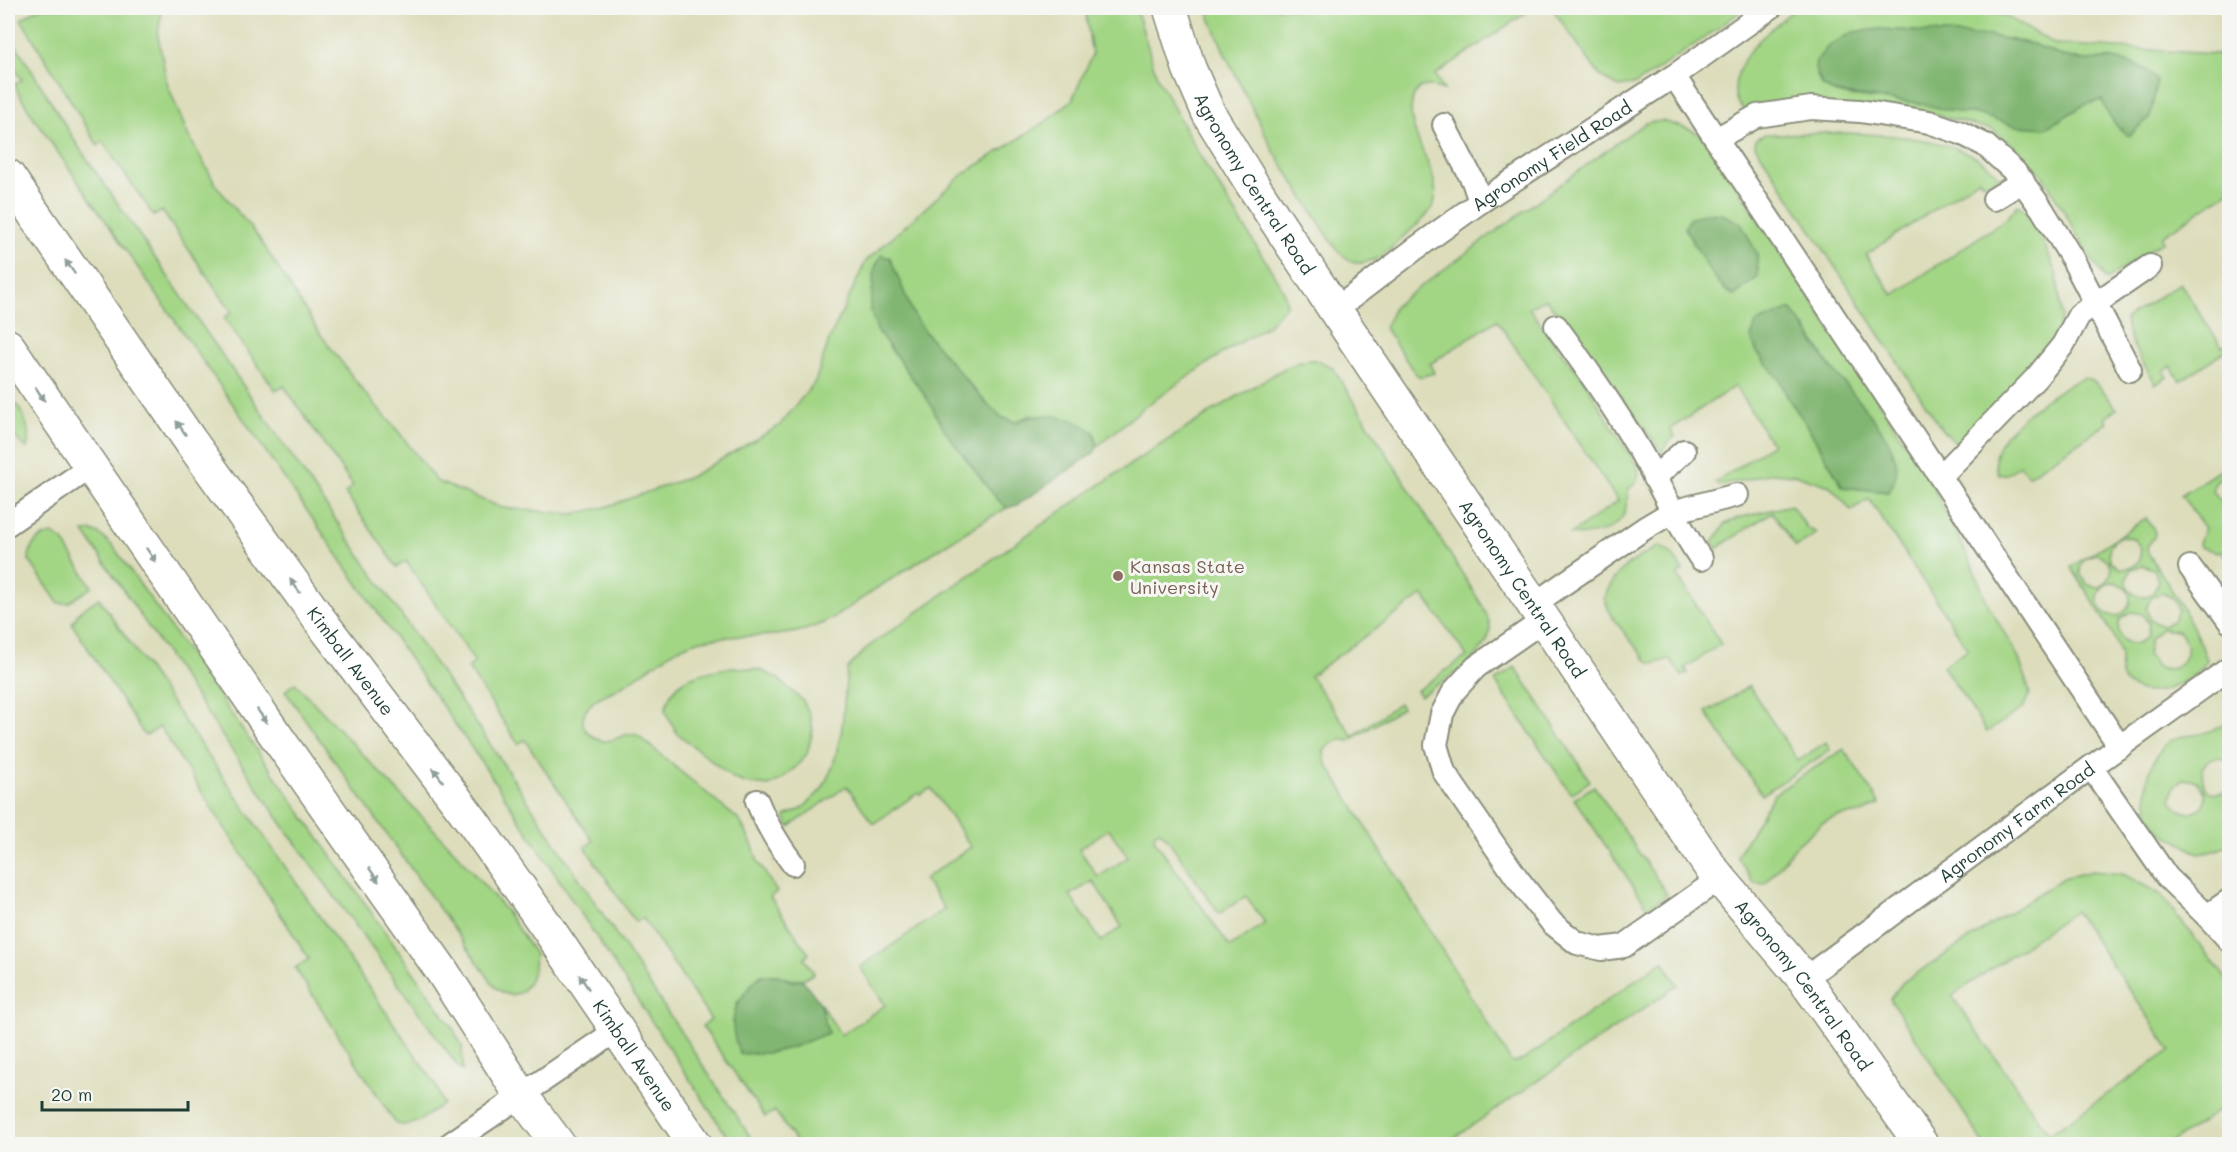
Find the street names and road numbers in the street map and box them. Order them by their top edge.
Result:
street label: Agronomy Central Road [1189,89,1320,279]
street label: Agronomy Field Road [1467,95,1636,216]
street label: Agronomy Central Road [1454,495,1591,682]
street label: Kimball Avenue [302,602,400,720]
street label: Agronomy Farm Road [1934,757,2099,888]
street label: Agronomy Central Road [1730,894,1877,1075]
street label: Kimball Avenue [588,995,681,1116]

